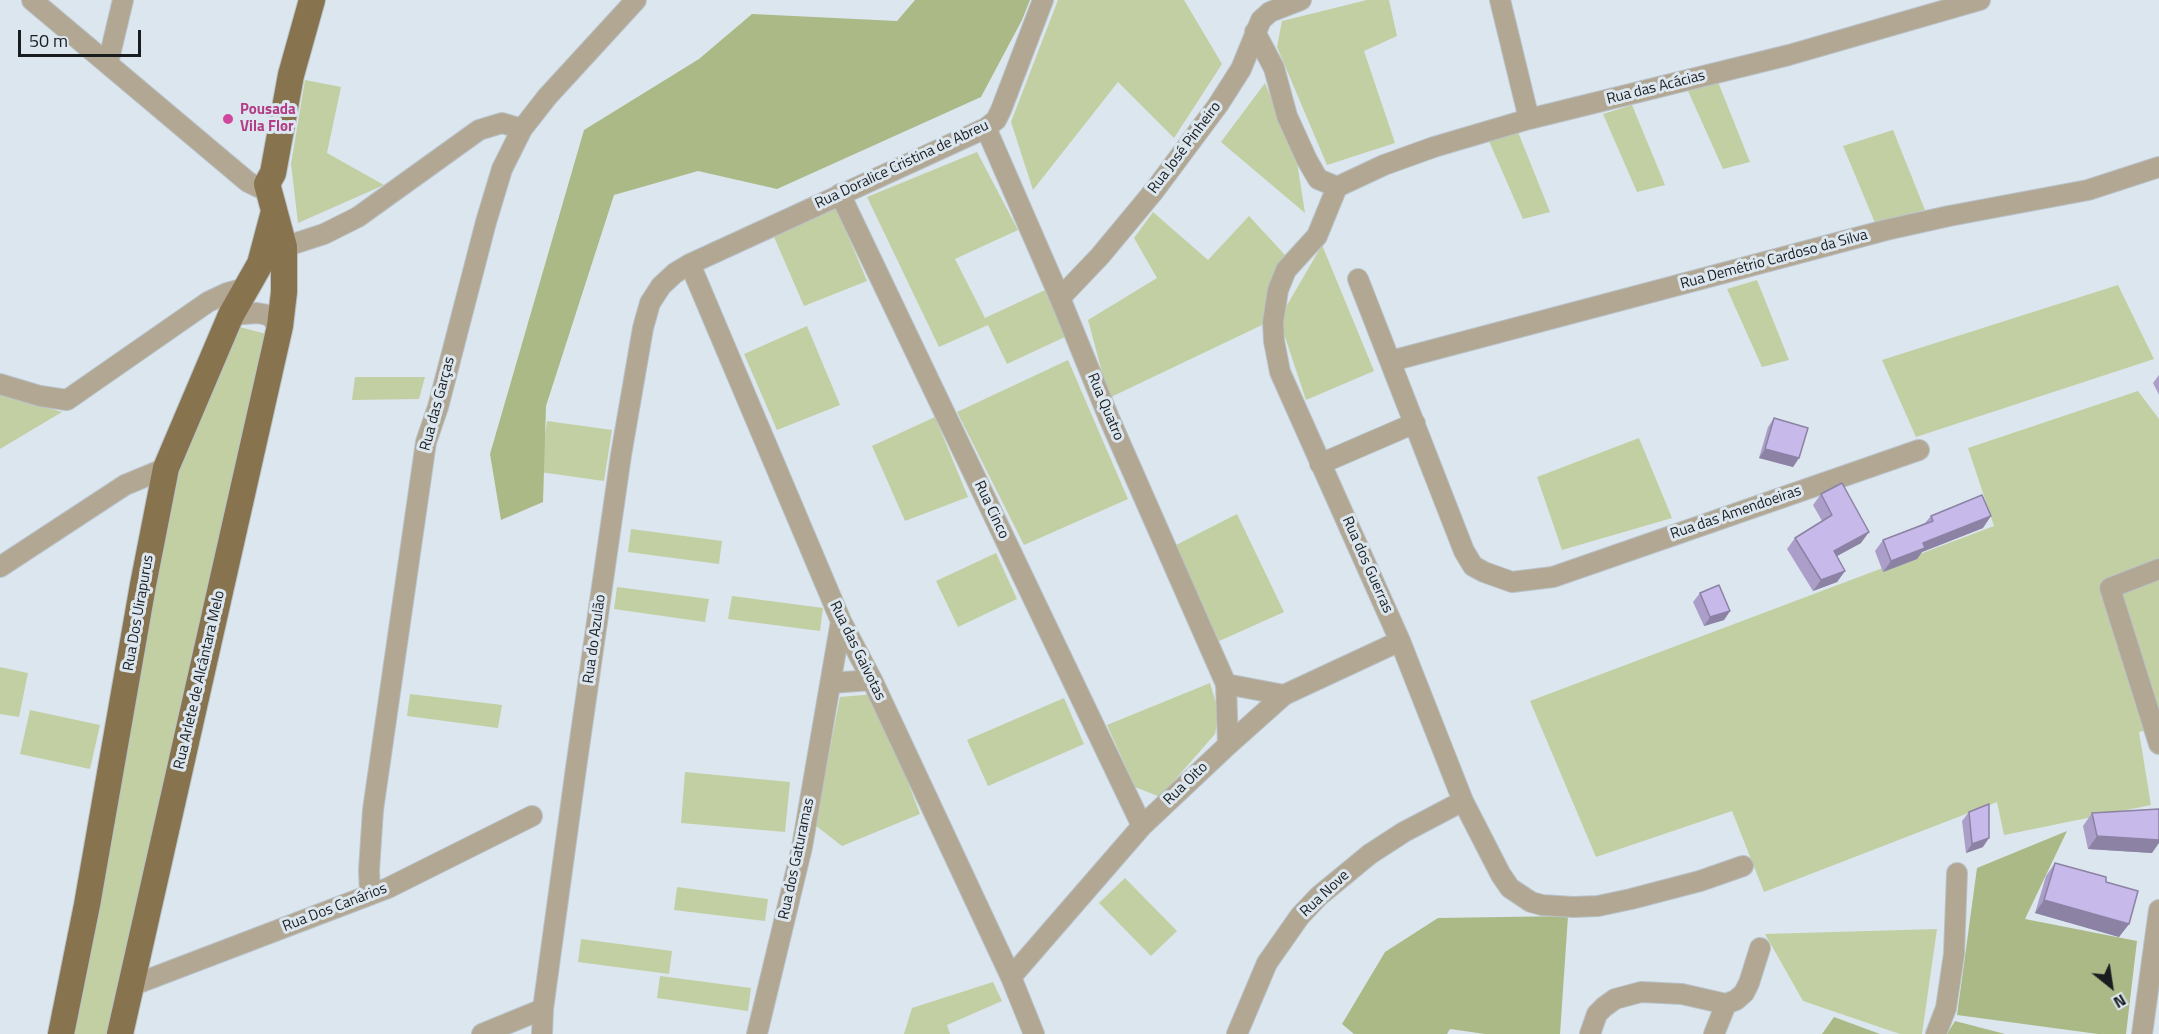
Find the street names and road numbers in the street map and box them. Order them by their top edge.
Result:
street label: Rua das Acácias [1605,67,1707,109]
street label: Rua José Pinheiro [1145,99,1225,197]
street label: Rua Doralice Cristina de Abreu [812,117,992,213]
street label: Rua Demétrio Cardoso da Silva [1678,226,1870,294]
street label: Rua das Garças [417,355,459,453]
street label: Rua Quatro [1083,371,1127,443]
street label: Rua Cinco [970,478,1012,542]
street label: Rua das Amendoeiras [1668,482,1804,544]
street label: Rua dos Guerras [1338,514,1396,616]
street label: Rua Dos Uirapurus [120,554,158,672]
street label: Rua Arlete de Alcântara Melo [171,589,229,771]
street label: Rua do Azulão [580,593,610,685]
street label: Rua das Gaivotas [825,598,889,704]
street label: Rua Oito [1160,759,1212,809]
street label: Rua dos Gaturamas [775,797,819,921]
street label: Rua Nove [1297,867,1353,921]
street label: Rua Dos Canários [280,880,390,936]

